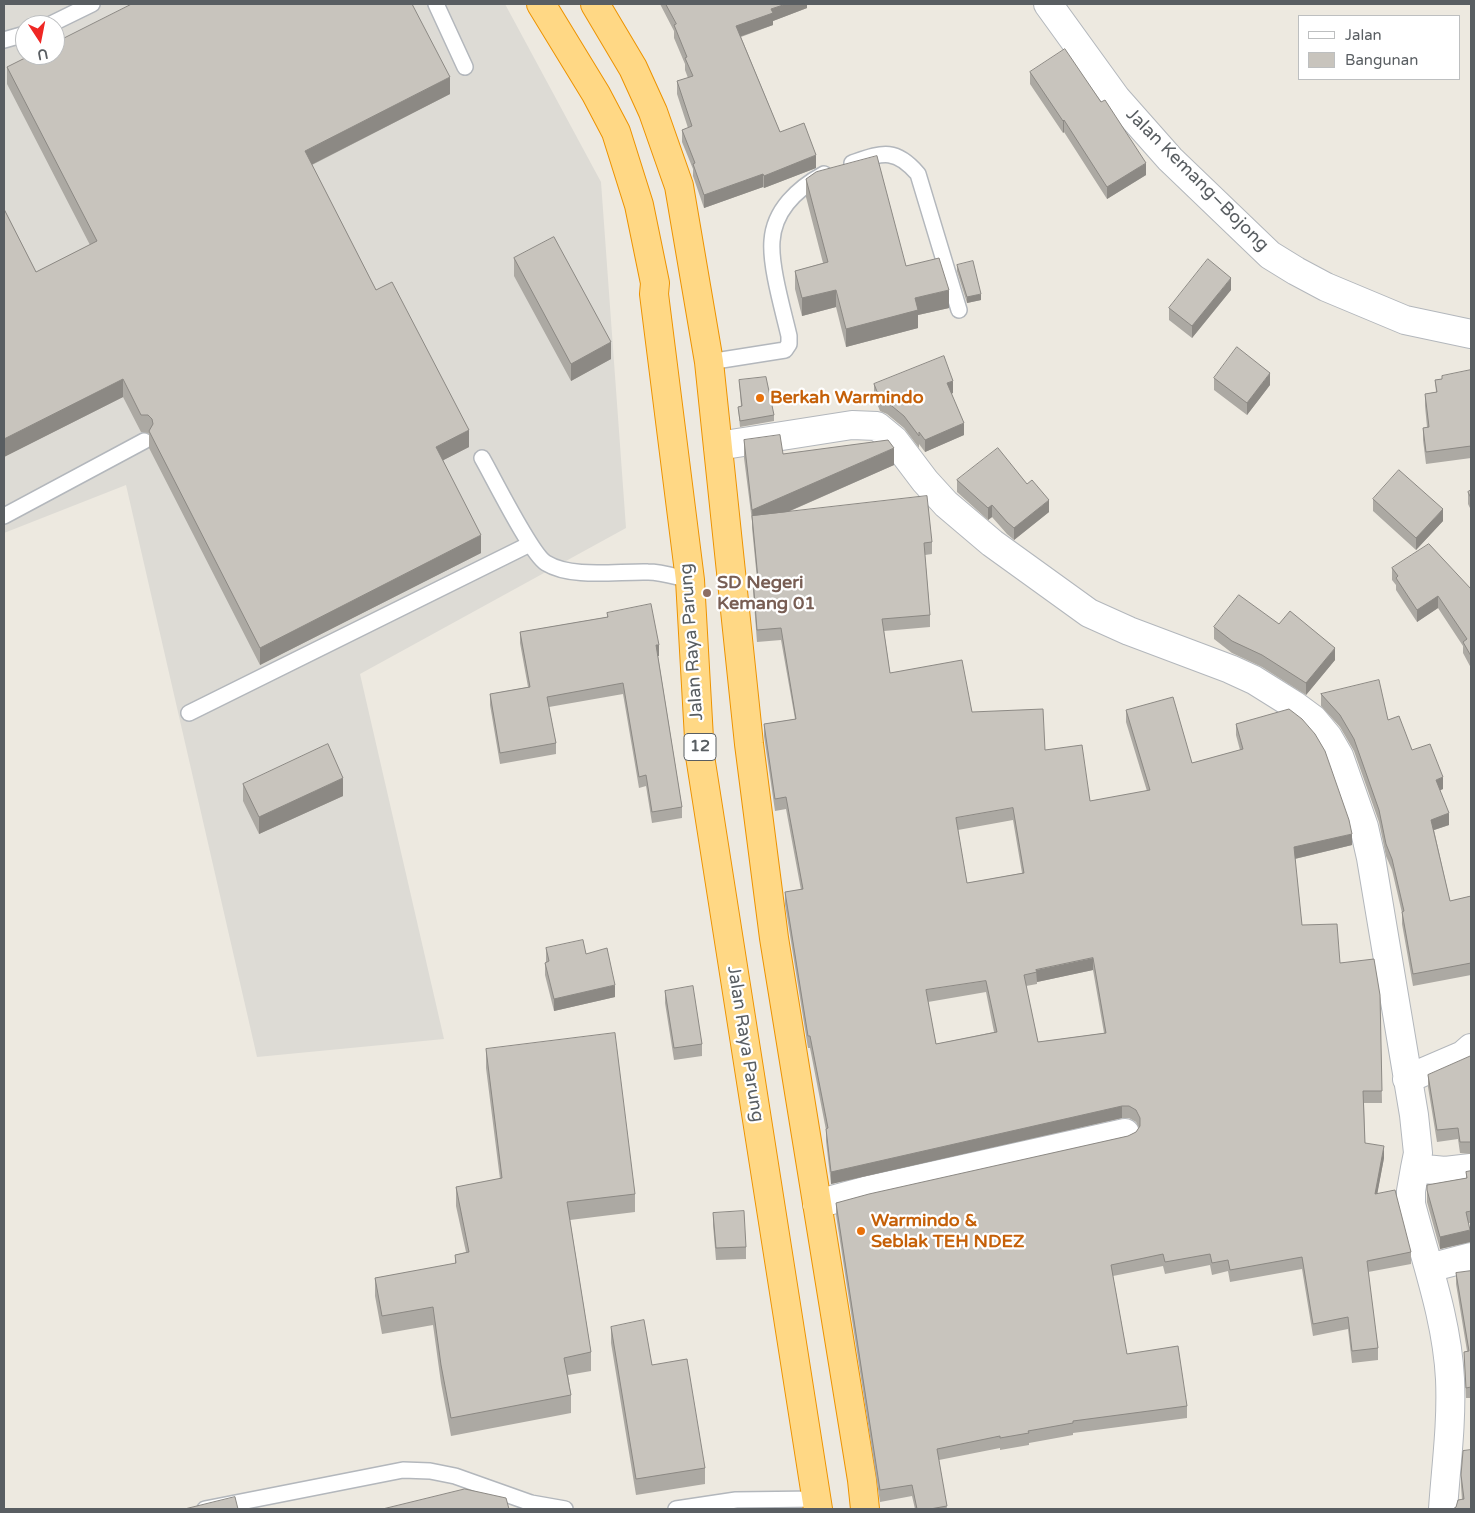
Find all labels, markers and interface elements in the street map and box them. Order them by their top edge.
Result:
north arrow [15,15,65,65]
legend [1298,15,1460,80]
text: Jalan [1345,26,1382,44]
text: U [36,45,50,64]
text: Bangunan [1345,51,1418,69]
street label: Jalan Kemang–Bojong [1121,104,1273,256]
place label: Berkah Warmindo [770,387,924,409]
marker: Berkah Warmindo [754,392,766,404]
street label: Jalan Raya Parung [676,563,708,721]
place label: SD Negeri Kemang 01 [717,572,815,614]
marker: SD Negeri Kemang 01 [701,587,713,599]
road number: 12 [684,734,716,760]
street label: Jalan Raya Parung [722,964,768,1124]
place label: Warmindo & Seblak TEH NDEZ [871,1210,1024,1252]
marker: Warmindo & Seblak TEH NDEZ [855,1225,867,1237]

